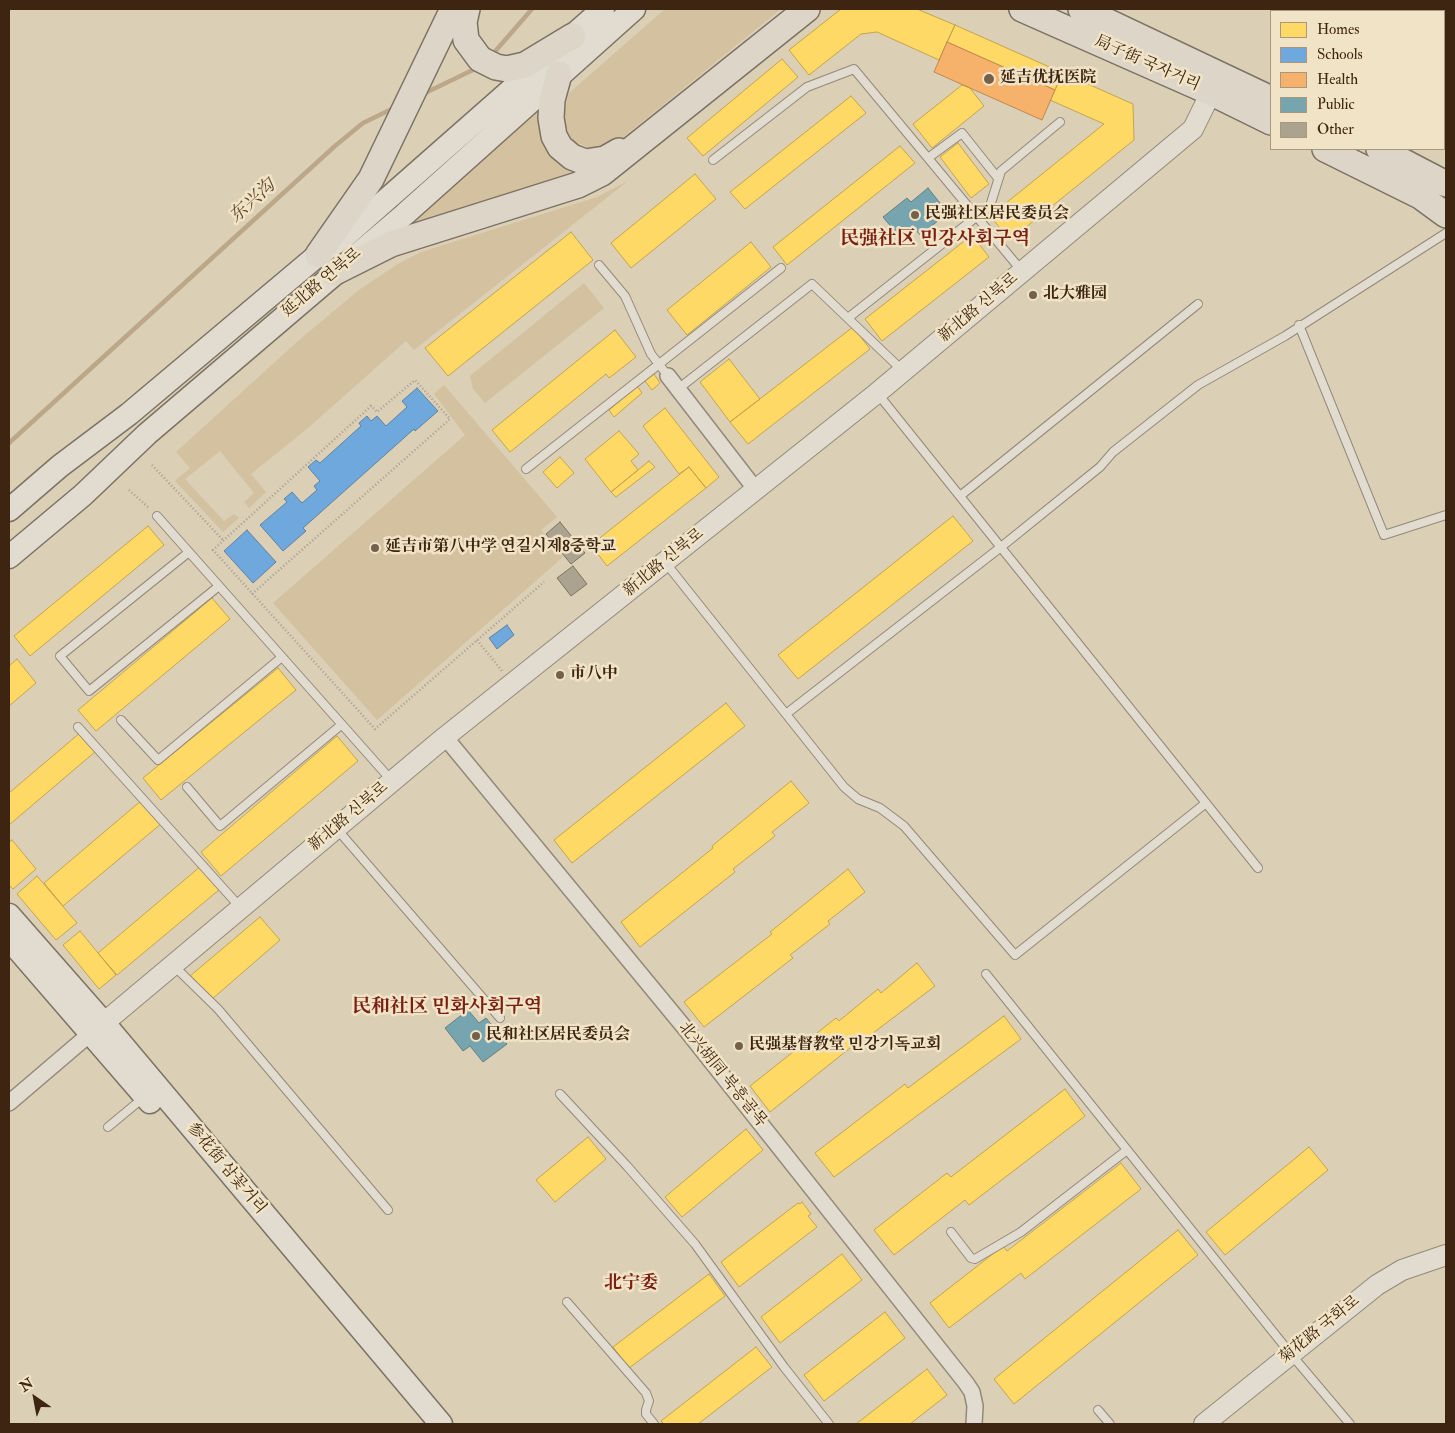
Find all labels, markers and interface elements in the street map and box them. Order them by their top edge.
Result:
legend [1270,10,1445,150]
text: Homes [1317,20,1359,39]
street label: 局子街 국자거리 [1091,32,1203,96]
text: Schools [1317,45,1363,64]
place label: 延吉优抚医院 [1000,69,1096,89]
text: Health [1317,70,1358,89]
marker: 延吉优抚医院 [982,72,996,86]
text: Public [1317,95,1355,114]
text: Other [1317,120,1354,139]
water label: 东兴沟 [226,176,280,228]
place label: 民强社区居民委员会 [925,205,1069,225]
marker: 民强社区居民委员会 [909,209,921,221]
district label: 民强社区 민강사회구역 [840,229,1030,251]
street label: 延北路 연북로 [278,244,366,322]
street label: 新北路 신북로 [935,269,1023,347]
place label: 北大雅园 [1043,285,1107,305]
marker: 北大雅园 [1027,289,1039,301]
street label: 新北路 신북로 [620,525,708,601]
place label: 延吉市第八中学 연길시제8중학교 [385,538,616,558]
marker: 延吉市第八中学 연길시제8중학교 [369,542,381,554]
place label: 市八中 [570,665,618,685]
marker: 市八中 [554,669,566,681]
street label: 新北路 신북로 [305,778,393,856]
district label: 民和社区 민화사회구역 [352,997,542,1019]
street label: 北兴胡同 북흥골목 [674,1019,770,1131]
place label: 民和社区居民委员会 [486,1026,630,1046]
marker: 民和社区居民委员会 [470,1030,482,1042]
place label: 民强基督教堂 민강기독교회 [749,1036,941,1056]
marker: 民强基督教堂 민강기독교회 [733,1040,745,1052]
street label: 参花街 삼꽃거리 [182,1119,270,1219]
district label: 北宁委 [604,1273,658,1295]
street label: 菊花路 국화로 [1276,1292,1364,1368]
north arrow [10,1373,60,1423]
text: N [17,1374,36,1396]

